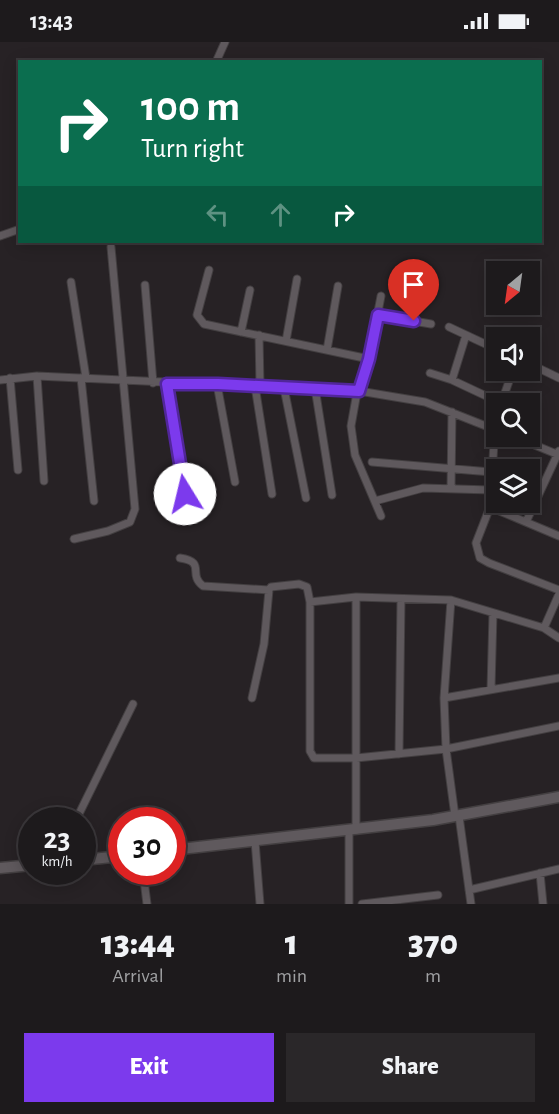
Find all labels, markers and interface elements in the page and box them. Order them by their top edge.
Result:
text: 13:43 [30,10,73,32]
icon: right [42,84,120,162]
text: 100 m [141,86,240,128]
text: Turn right [141,135,244,162]
icon: left [201,198,234,231]
icon: ahead [264,198,297,231]
icon: right [327,198,360,231]
pin [388,259,439,321]
north arrow [486,261,540,315]
map controls [486,261,540,513]
icon: arrive [397,268,430,301]
button: sound [486,327,540,381]
button: search [486,393,540,447]
button: layers [486,459,540,513]
position arrow [153,462,217,526]
speed limit sign: 30 [108,807,186,885]
text: 23 [43,824,71,854]
text: km/h [42,854,72,869]
text: 13:44 [101,925,175,961]
text: 1 [285,925,298,961]
text: 370 [408,925,458,961]
text: Arrival [112,966,164,986]
text: min [276,966,307,986]
text: m [425,966,441,986]
button: Exit [24,1033,274,1102]
button: Share [286,1033,535,1102]

